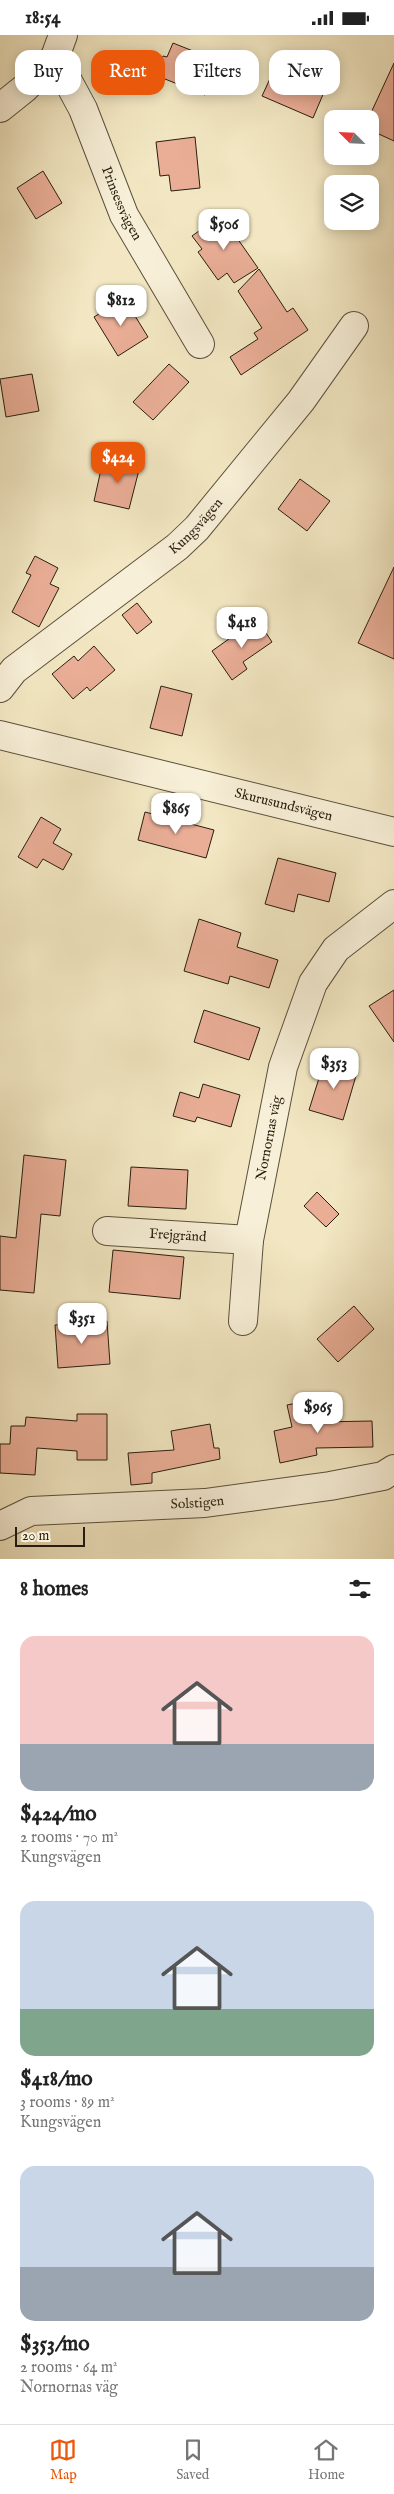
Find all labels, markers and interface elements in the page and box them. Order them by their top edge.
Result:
text: 18:54 [25,6,61,30]
chip: Buy [15,50,81,95]
chip: Rent [91,50,165,95]
chip: Filters [175,50,259,95]
chip: New [269,50,340,95]
north arrow [324,110,379,165]
map controls [324,110,379,230]
street label: Prinsessvägen [97,164,146,244]
button: layers [324,175,379,230]
pin: $506 [194,209,254,251]
text: $506 [209,215,239,235]
pin: $812 [91,285,151,327]
text: $812 [107,291,135,311]
pin: $424 [88,441,148,484]
text: $424 [102,448,134,468]
street label: Kungsvägen [166,494,227,559]
pin: $418 [212,607,272,649]
text: $418 [228,613,256,633]
street label: Skurusundsvägen [233,784,335,826]
pin: $865 [146,793,206,835]
text: $865 [162,799,190,819]
pin: $353 [304,1047,364,1090]
text: $353 [321,1054,347,1074]
street label: Nornornas väg [252,1094,286,1182]
street label: Frejgränd [149,1225,208,1246]
pin: $351 [52,1303,112,1345]
text: $351 [69,1309,95,1329]
pin: $965 [288,1391,348,1434]
text: $965 [304,1398,332,1418]
street label: Solstigen [170,1491,226,1514]
scale bar [15,1524,85,1547]
text: 20 m [22,1527,49,1545]
icon: filters [346,1575,374,1603]
text: 8 homes [20,1576,88,1603]
icon: home [152,1668,242,1758]
text: $424/mo [20,1801,97,1828]
text: 2 rooms · 70 m² [20,1828,118,1848]
text: Kungsvägen [20,1848,101,1868]
icon: home [152,1933,242,2023]
text: $418/mo [20,2066,93,2093]
text: 3 rooms · 89 m² [20,2093,115,2113]
text: Kungsvägen [20,2113,101,2133]
icon: home [152,2198,242,2288]
text: $353/mo [20,2331,90,2358]
text: 2 rooms · 64 m² [20,2358,118,2378]
text: Nornornas väg [20,2378,118,2398]
tab: Map [49,2436,77,2484]
tab: Saved [176,2436,209,2484]
tab: Home [308,2436,345,2484]

